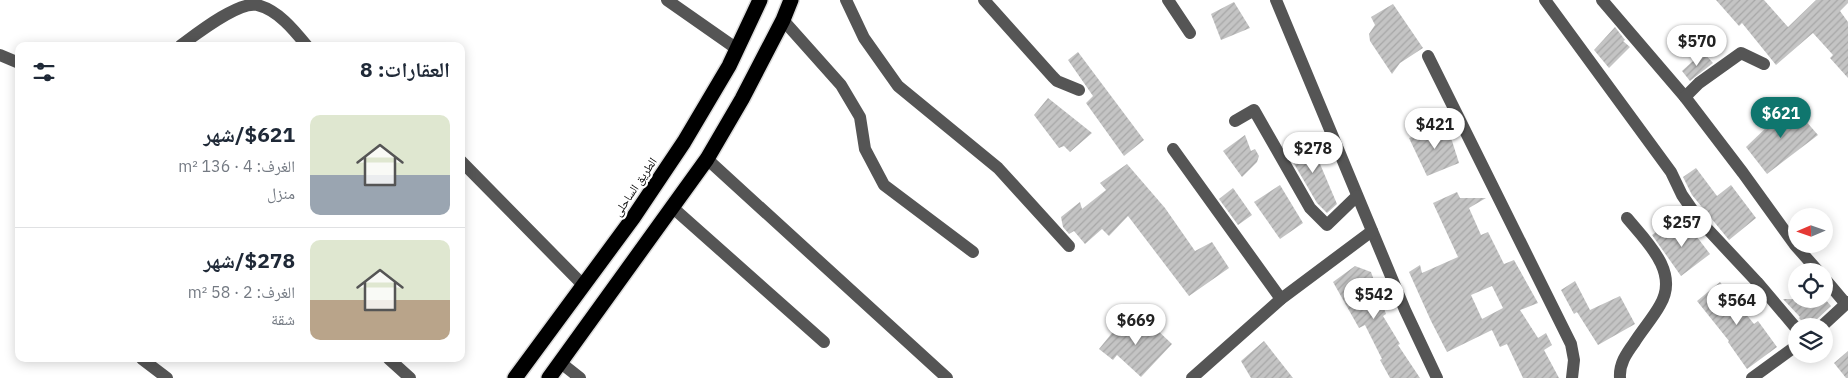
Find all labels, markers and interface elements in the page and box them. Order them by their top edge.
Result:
pin: $570 [1667,24,1727,67]
text: $570 [1678,31,1716,51]
text: العقارات: 8 [360,55,450,83]
icon: filters [30,58,58,86]
pin: $621 [1751,96,1811,139]
text: $621 [1762,103,1800,123]
pin: $421 [1405,108,1465,150]
text: $421 [1416,114,1454,134]
text: $621/شهر [204,120,295,148]
pin: $278 [1283,132,1343,174]
icon: home [350,135,410,195]
text: $278 [1294,138,1332,158]
street label: الطريق الساحلى [609,154,660,219]
text: الغرف: 4 · 136 m² [178,156,295,176]
text: منزل [267,183,295,203]
pin: $257 [1652,206,1712,248]
north arrow [1788,208,1832,252]
map controls [1788,208,1833,363]
text: $257 [1663,212,1701,232]
text: $278/شهر [204,246,295,274]
icon: home [350,260,410,320]
button: locate [1788,263,1833,308]
pin: $542 [1344,278,1404,320]
text: الغرف: 2 · 58 m² [188,282,295,302]
text: $542 [1355,284,1393,304]
pin: $564 [1707,284,1767,326]
text: $564 [1718,290,1756,310]
pin: $669 [1106,304,1166,346]
text: شقة [271,309,295,329]
text: $669 [1117,310,1155,330]
button: layers [1788,318,1833,363]

